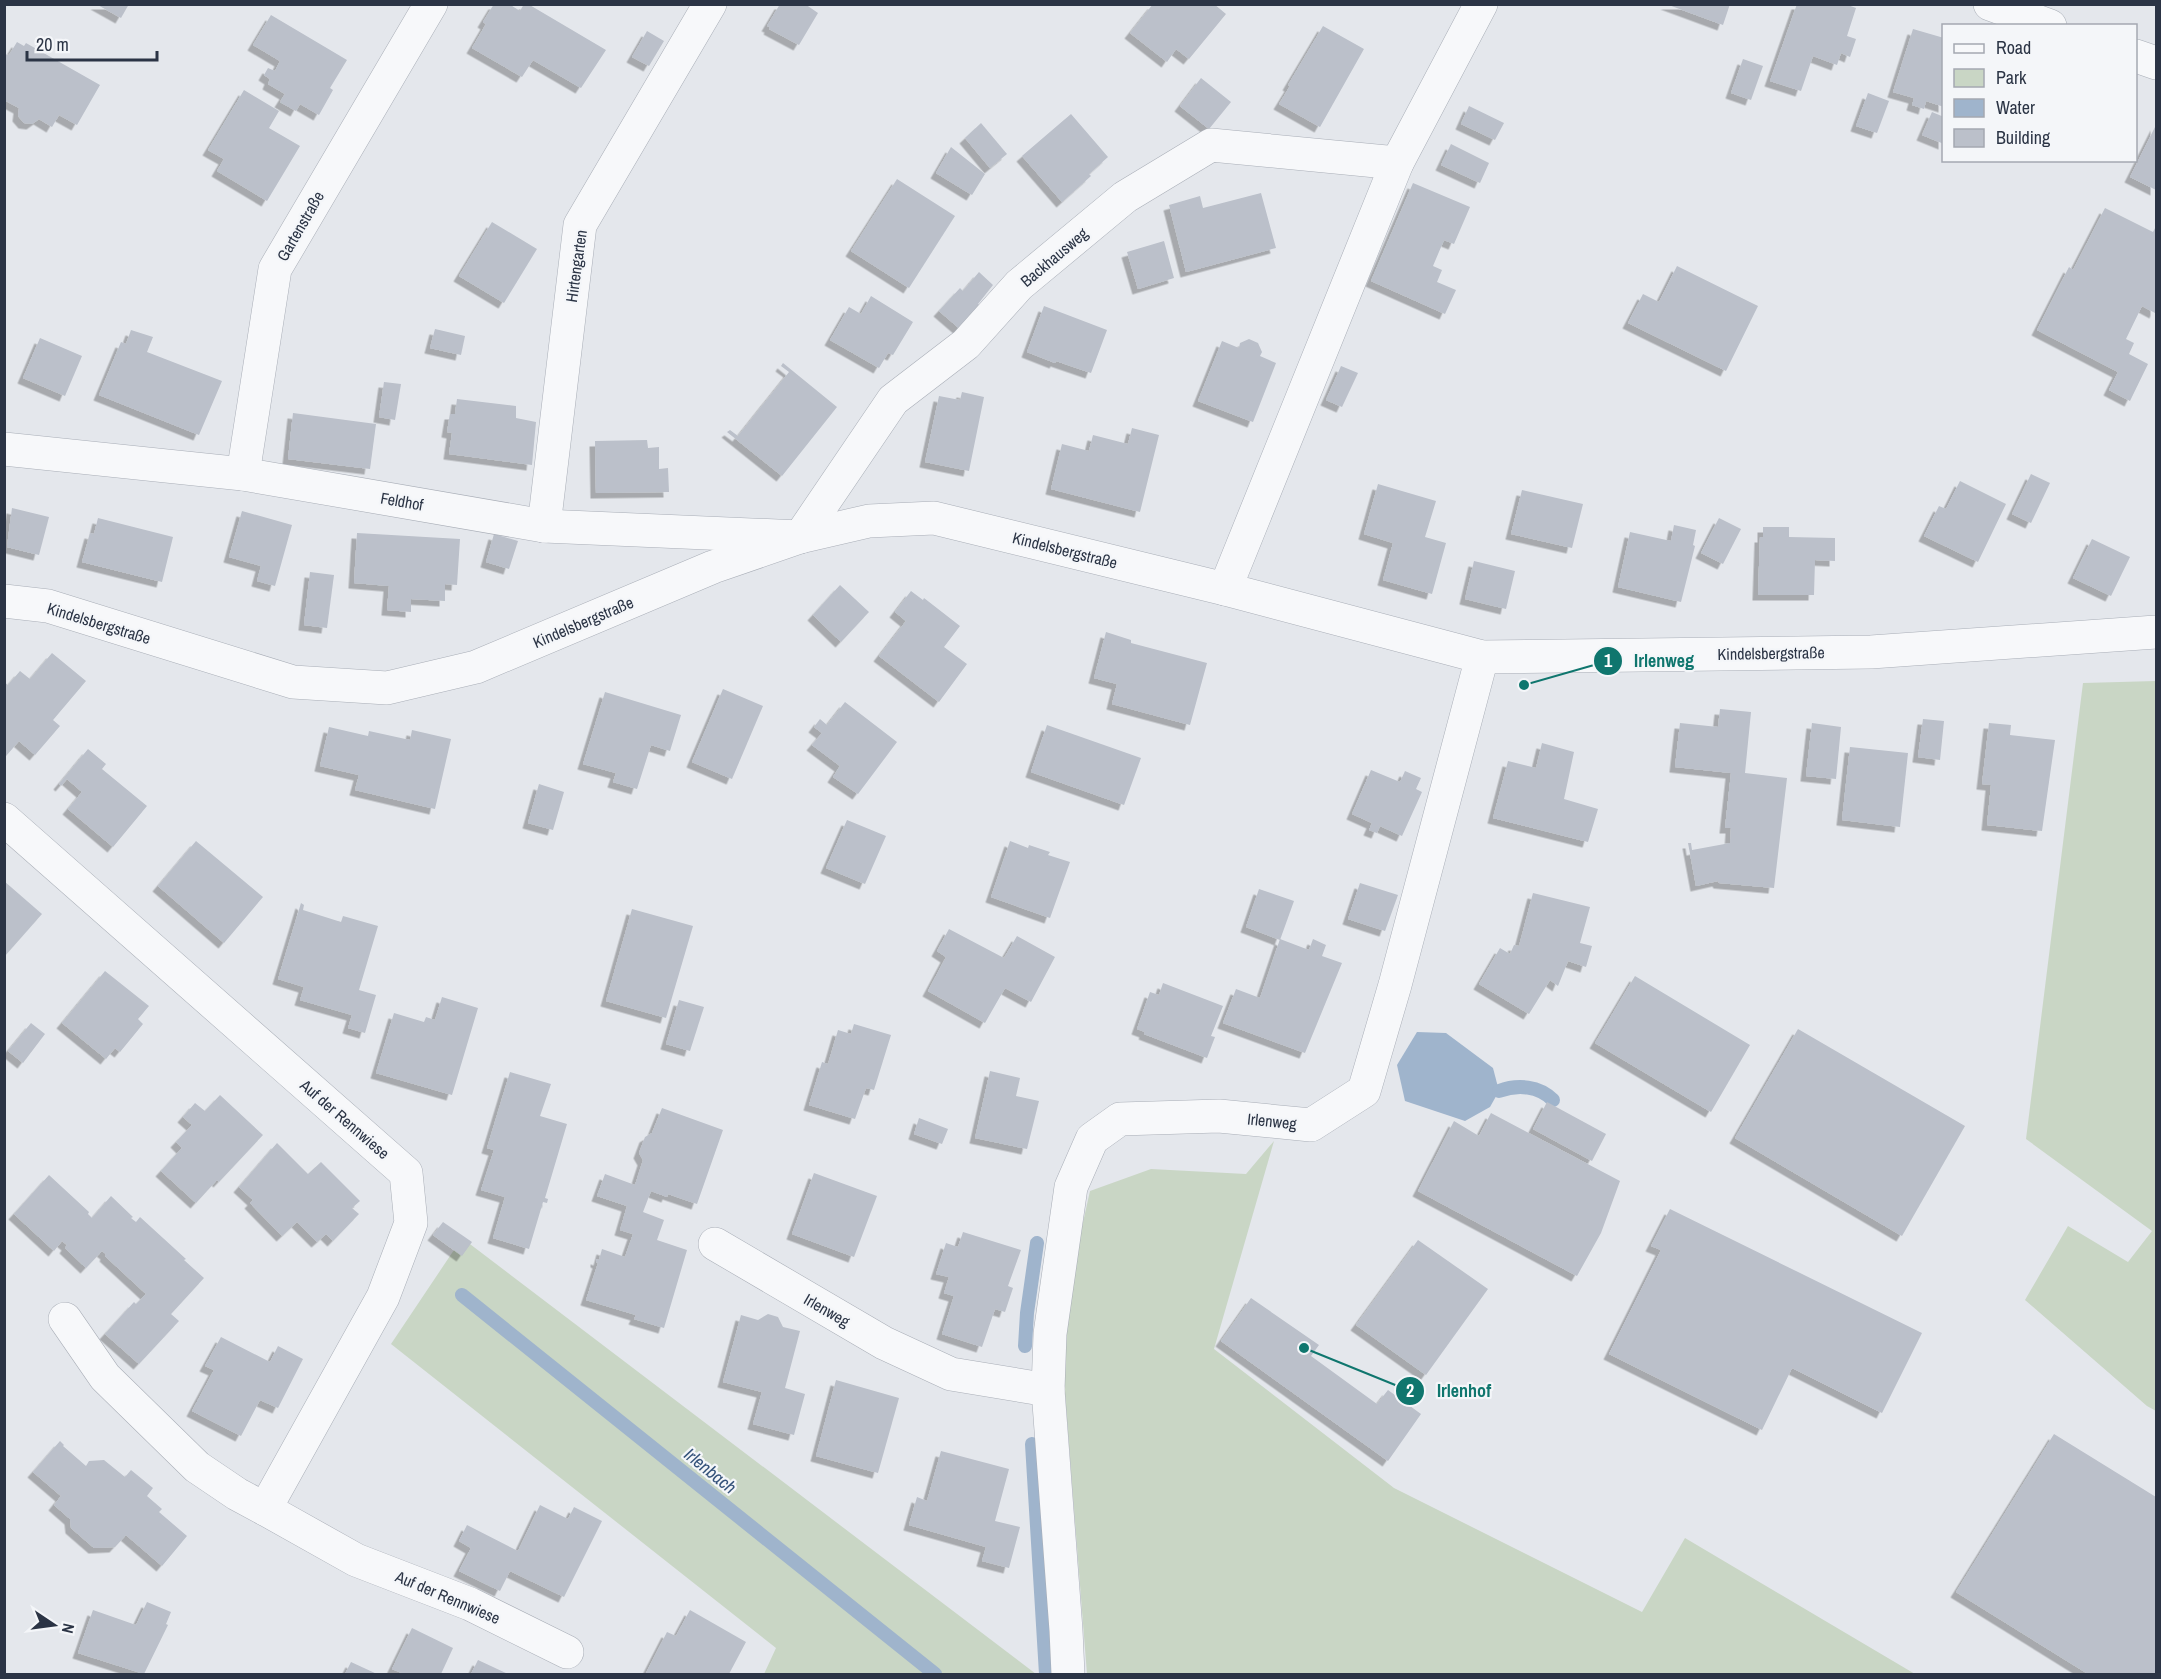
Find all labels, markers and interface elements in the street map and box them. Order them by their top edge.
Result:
scale bar [27,24,158,62]
legend [1942,24,2137,162]
text: 20 m [36,32,69,57]
text: Road [1996,35,2031,60]
text: Park [1996,65,2027,90]
text: Water [1996,95,2035,120]
text: Building [1996,125,2051,150]
street label: Gartenstraße [271,187,329,265]
street label: Backhausweg [1016,222,1093,292]
street label: Hirtengarten [560,228,592,304]
street label: Feldhof [379,486,425,516]
street label: Kindelsbergstraße [1010,526,1120,574]
street label: Kindelsbergstraße [529,591,637,653]
street label: Kindelsbergstraße [45,597,153,649]
street label: Kindelsbergstraße [1717,641,1825,665]
callout: Irlenweg [1593,643,1706,679]
text: 1 [1604,648,1613,673]
text: Irlenweg [1634,648,1694,673]
street label: Auf der Rennwiese [295,1073,394,1164]
street label: Irlenweg [1246,1107,1299,1135]
street label: Irlenweg [800,1288,855,1332]
callout: Irlenhof [1395,1373,1503,1409]
text: 2 [1406,1378,1414,1403]
text: Irlenhof [1437,1378,1491,1403]
water label: Irlenbach [679,1442,742,1499]
street label: Auf der Rennwiese [391,1565,504,1629]
north arrow [24,1595,84,1655]
text: N [57,1621,80,1635]

